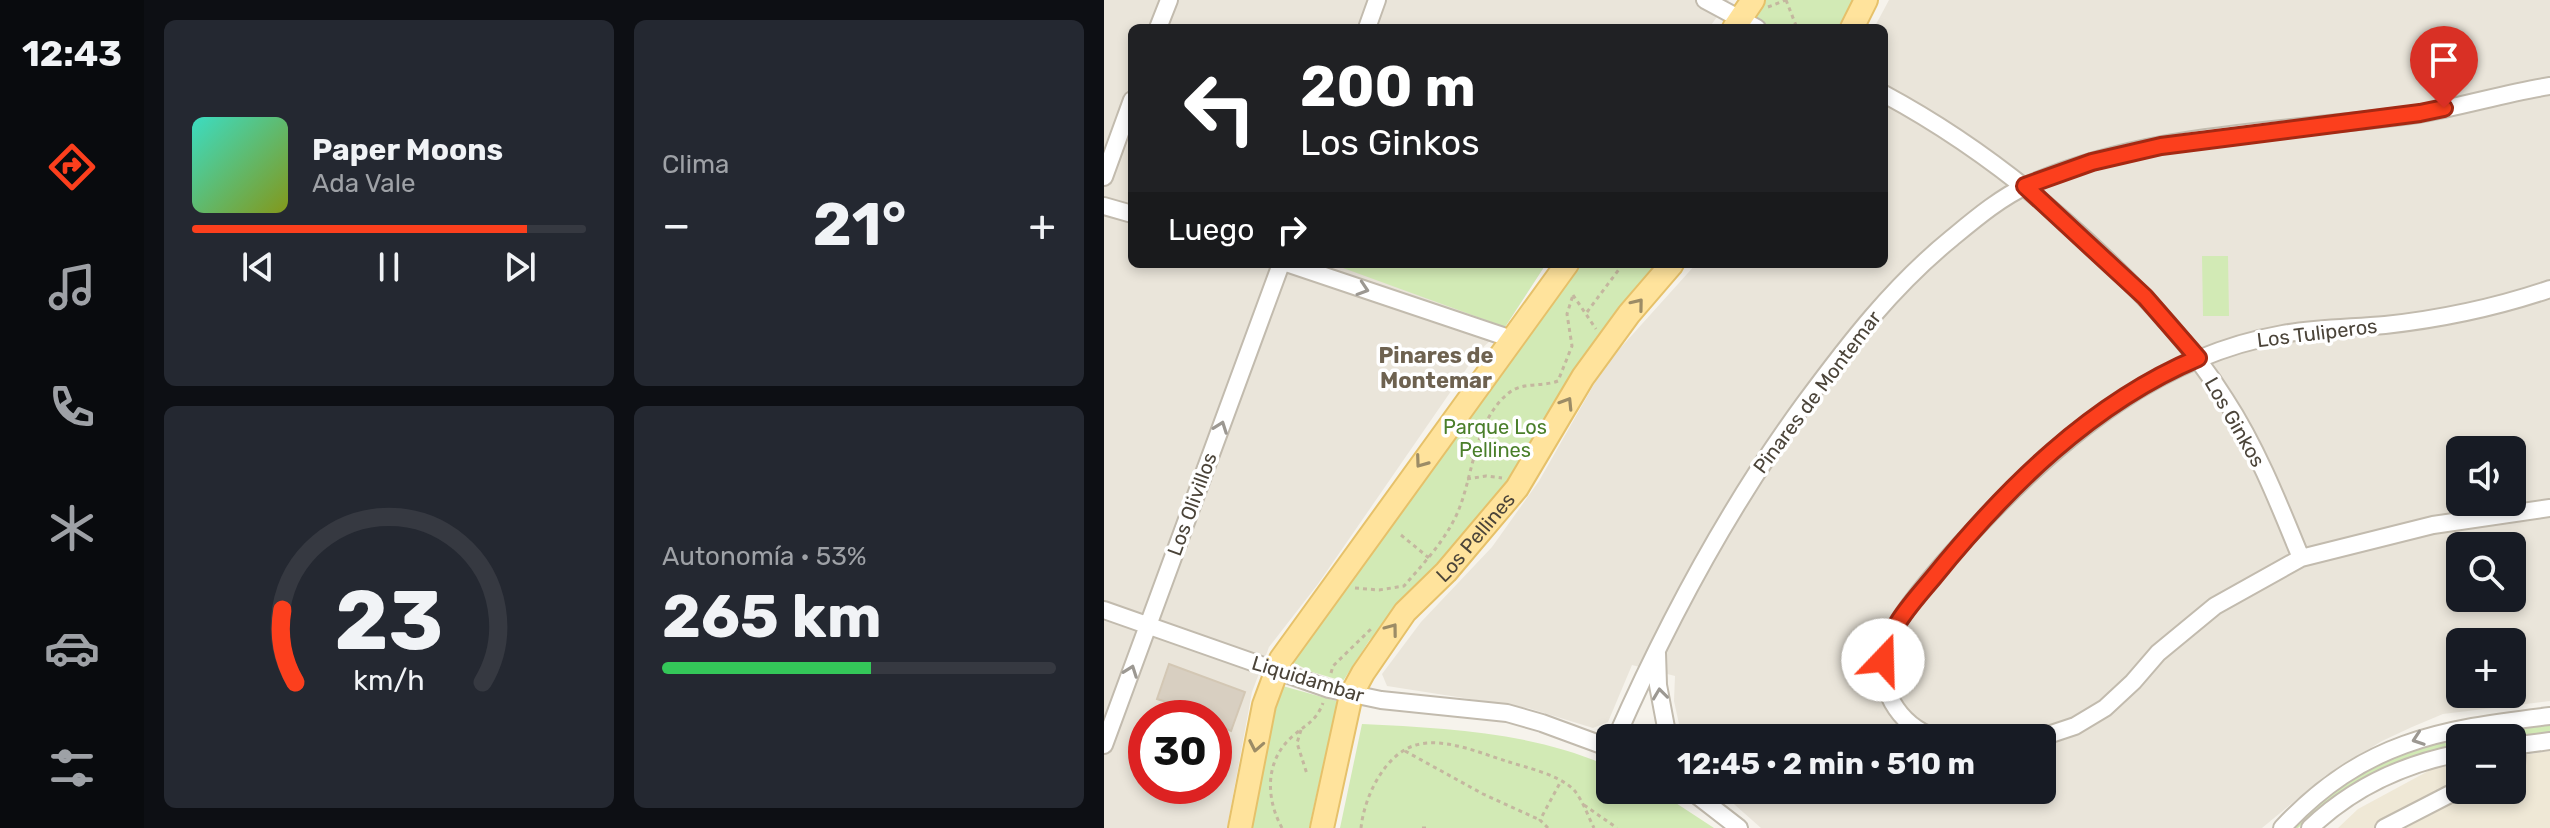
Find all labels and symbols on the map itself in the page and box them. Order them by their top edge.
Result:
pin [2410,26,2478,108]
one-way arrow [1355,279,1369,295]
one-way arrow [1628,298,1642,313]
street label: Pinares de Montemar [1748,306,1886,478]
street label: Los Tuliperos [2255,314,2379,352]
district label: Pinares de Montemar [1378,342,1494,394]
street label: Los Ginkos [2200,373,2270,471]
one-way arrow [1558,397,1573,411]
park label: Parque Los Pellines [1443,415,1547,462]
one-way arrow [1211,421,1227,435]
street label: Los Olivillos [1162,449,1222,559]
one-way arrow [1416,454,1431,468]
street label: Los Pellines [1431,488,1520,587]
position arrow [1841,618,1925,702]
one-way arrow [1382,623,1396,638]
street label: Liquidambar [1249,651,1367,708]
one-way arrow [1121,665,1138,679]
one-way arrow [1651,687,1668,700]
speed limit sign: 30 [1128,700,1232,804]
one-way arrow [2412,730,2426,746]
one-way arrow [1249,740,1266,753]

